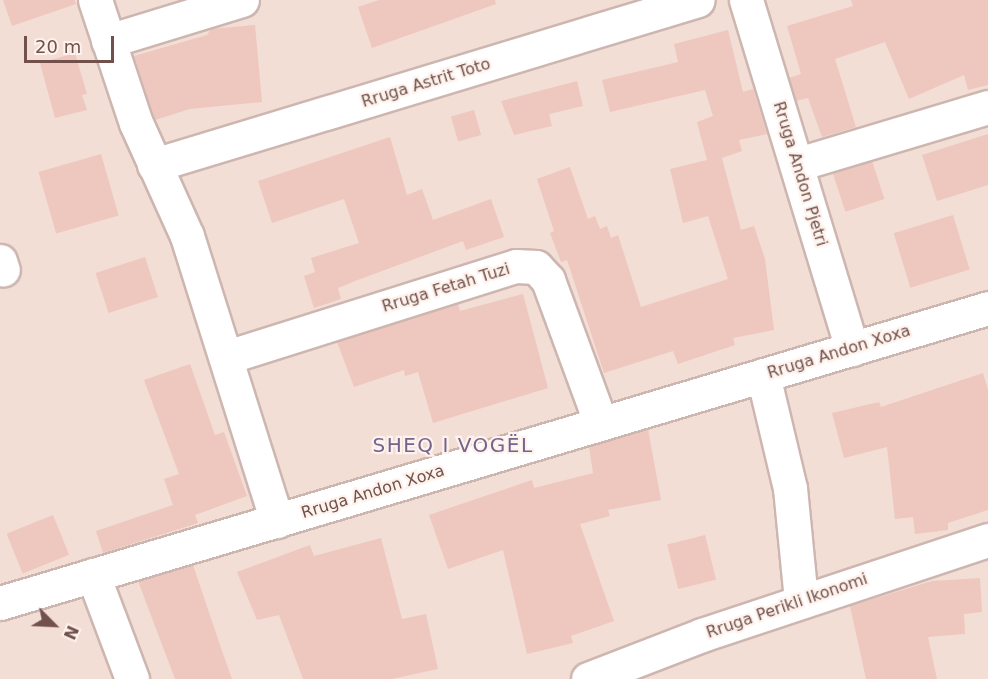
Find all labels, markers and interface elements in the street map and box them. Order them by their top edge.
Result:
scale bar [27,24,117,62]
text: 20 m [35,36,81,57]
street label: Rruga Astrit Toto [359,54,493,112]
street label: Rruga Andon Pjetri [769,99,831,249]
street label: Rruga Fetah Tuzi [380,259,512,317]
street label: Rruga Andon Xoxa [765,321,913,383]
district label: SHEQ I VOGËL [372,433,534,457]
street label: Rruga Andon Xoxa [299,461,447,523]
street label: Rruga Perikli Ikonomi [704,569,870,643]
north arrow [24,595,84,655]
text: N [60,623,82,642]

